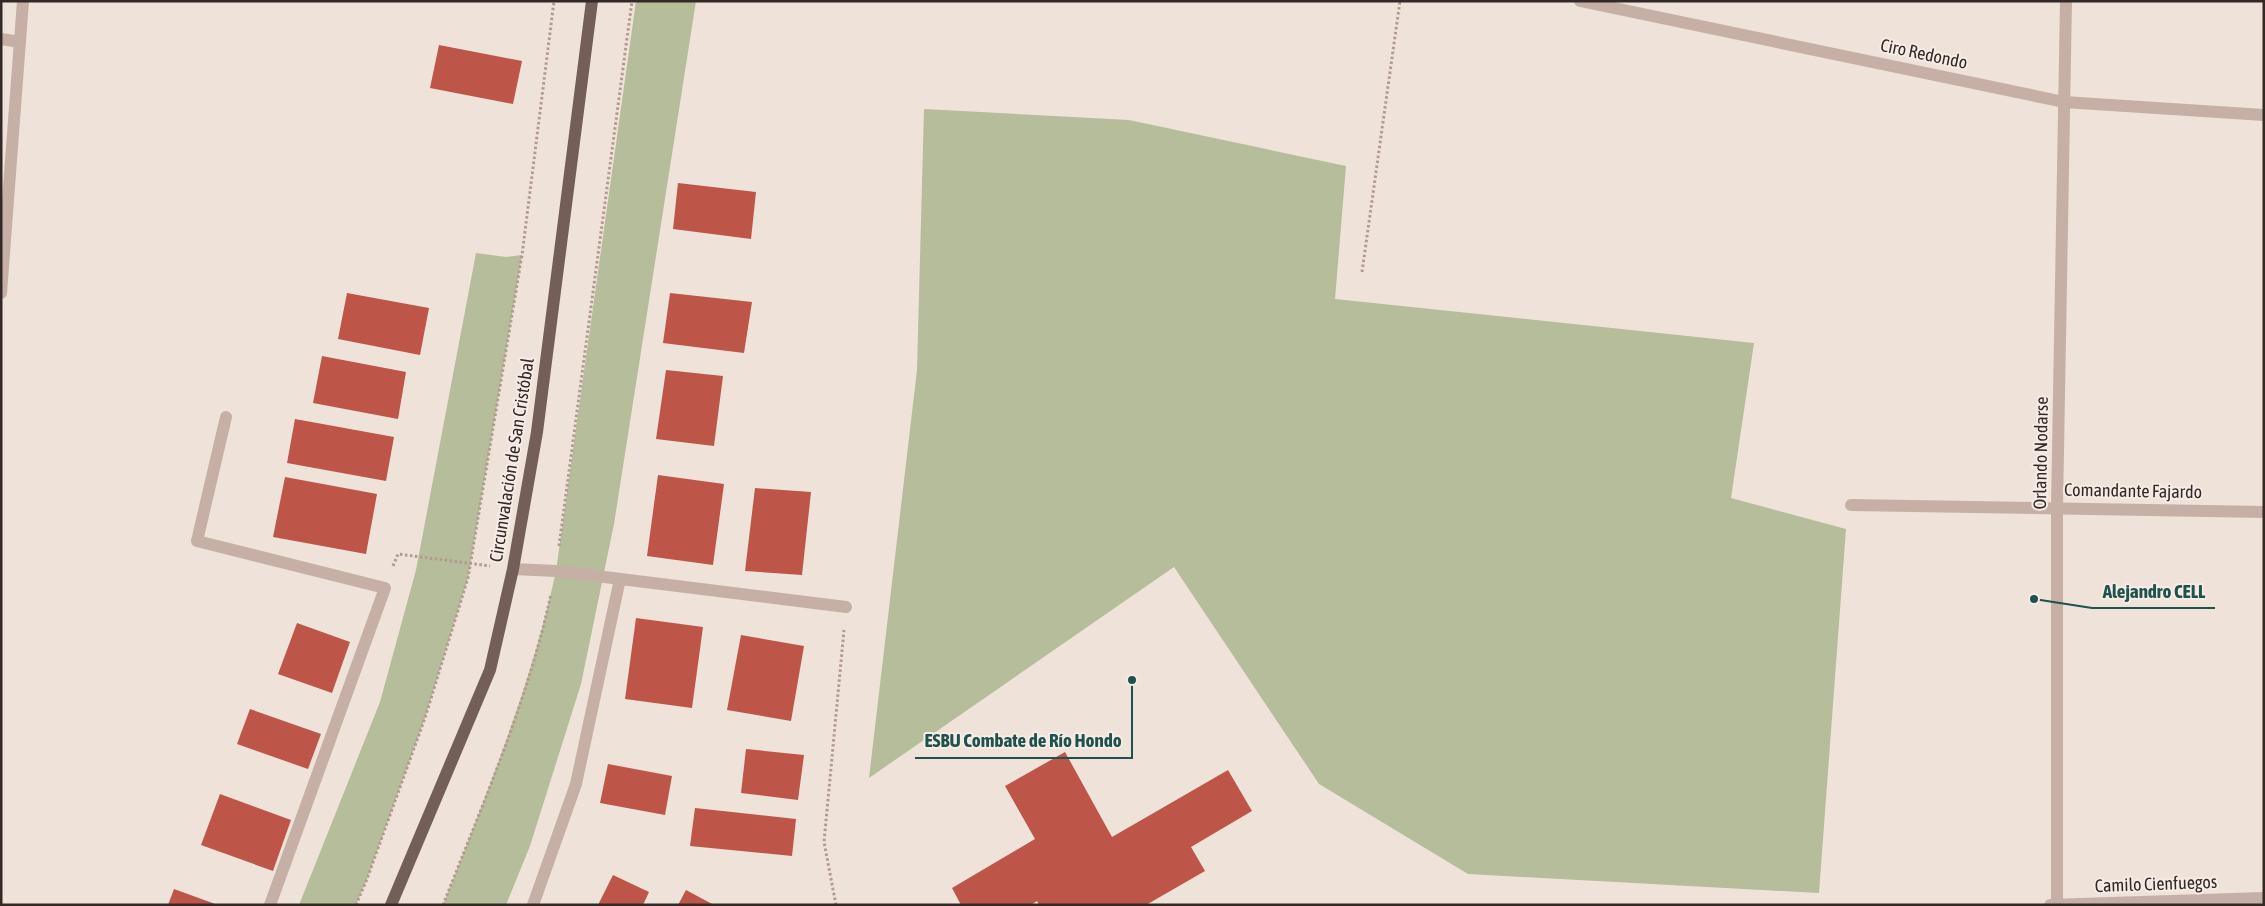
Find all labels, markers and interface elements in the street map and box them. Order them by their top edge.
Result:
street label: Ciro Redondo [1879,34,1969,73]
street label: Circunvalación de San Cristóbal [485,356,538,563]
street label: Orlando Nodarse [2029,396,2052,510]
street label: Comandante Fajardo [2064,479,2202,502]
callout: Alejandro CELL [2092,574,2215,608]
text: Alejandro CELL [2102,580,2206,602]
callout: ESBU Combate de Río Hondo [915,724,1132,758]
text: ESBU Combate de Río Hondo [924,729,1122,751]
street label: Camilo Cienfuegos [2095,871,2217,896]

